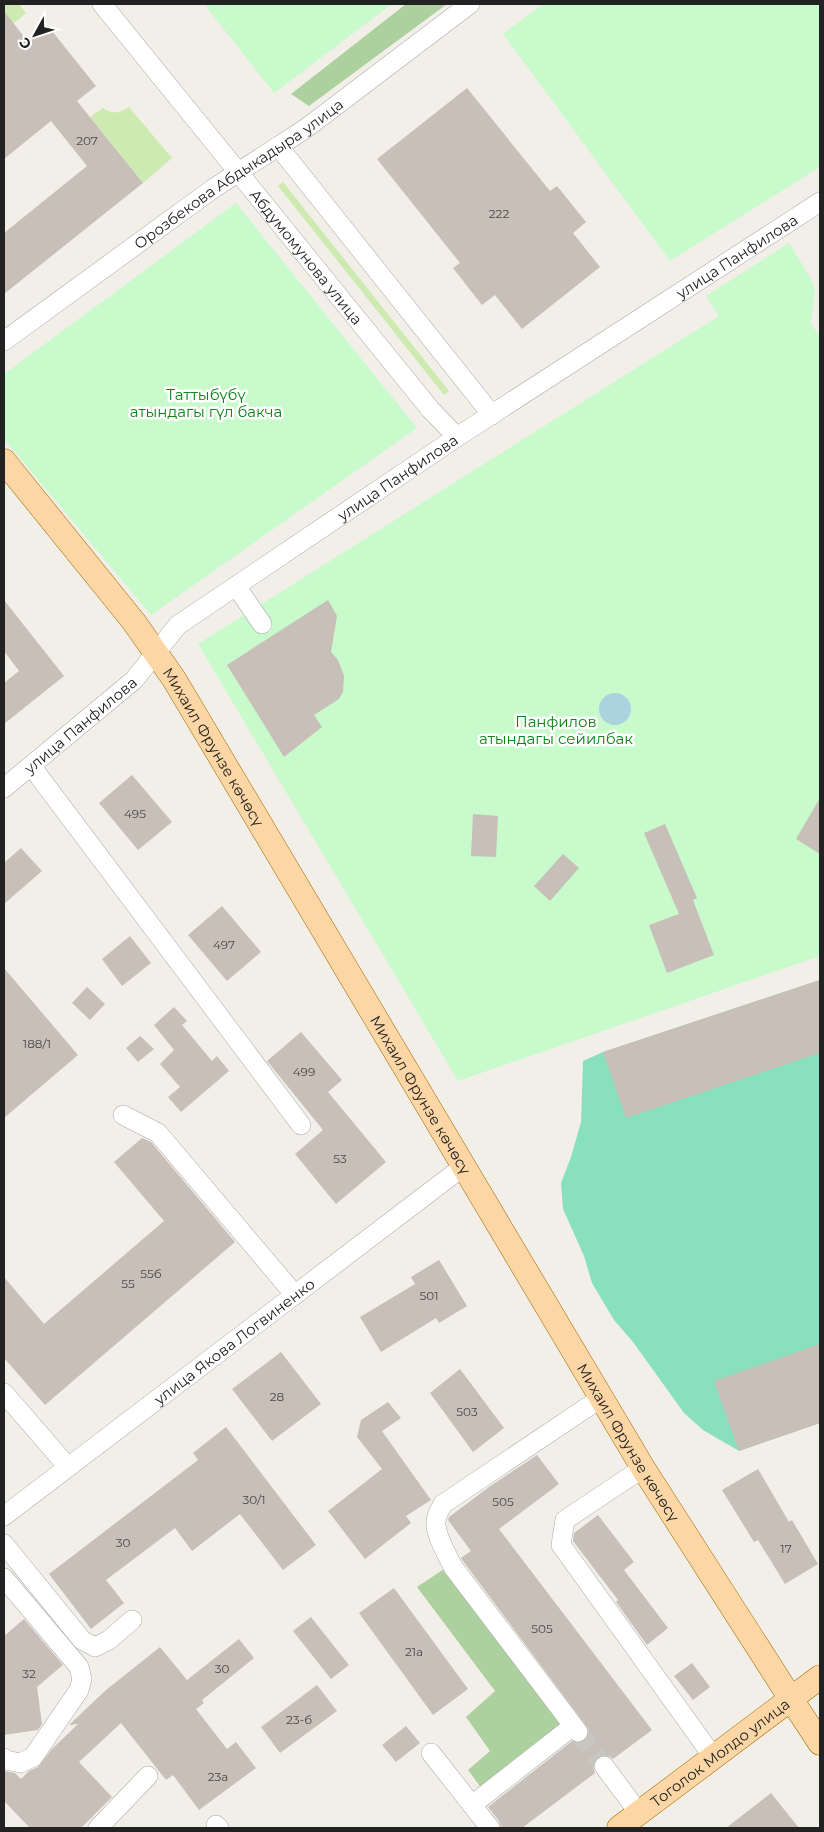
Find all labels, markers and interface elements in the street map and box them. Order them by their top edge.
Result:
north arrow [10,10,60,60]
text: С [15,34,35,53]
street label: Орозбекова Абдыкадыра улица [130,94,347,253]
house number: 207 [76,133,98,148]
street label: Абдумомунова улица [246,185,367,328]
house number: 222 [489,206,509,221]
street label: улица Панфилова [671,210,801,303]
park label: Таттыбүбү атындагы гүл бакча [130,385,282,421]
street label: улица Панфилова [333,430,461,525]
street label: Михаил Фрунзе көчөсү [159,663,269,830]
street label: улица Панфилова [19,672,140,778]
park label: Панфилов атындагы сейилбак [479,712,633,748]
house number: 495 [124,806,146,821]
house number: 497 [213,937,235,952]
street label: Михаил Фрунзе көчөсү [366,1012,476,1178]
house number: 188/1 [23,1036,51,1051]
house number: 499 [293,1064,315,1079]
house number: 53 [333,1151,347,1166]
house number: 55б [140,1266,162,1281]
street label: улица Якова Логвиненко [149,1274,318,1409]
house number: 55 [121,1276,135,1291]
house number: 501 [419,1288,439,1303]
street label: Михаил Фрунзе көчөсү [573,1360,685,1525]
house number: 28 [270,1389,285,1404]
house number: 503 [456,1404,478,1419]
house number: 30/1 [242,1492,266,1507]
house number: 505 [492,1494,514,1509]
house number: 30 [116,1535,130,1550]
house number: 17 [780,1541,792,1556]
house number: 505 [531,1621,553,1636]
house number: 21а [405,1644,423,1659]
house number: 30 [215,1661,229,1676]
house number: 32 [22,1666,36,1681]
street label: Тоголок Молдо улица [646,1694,793,1811]
house number: 23-б [286,1712,312,1727]
house number: 23а [208,1769,228,1784]

